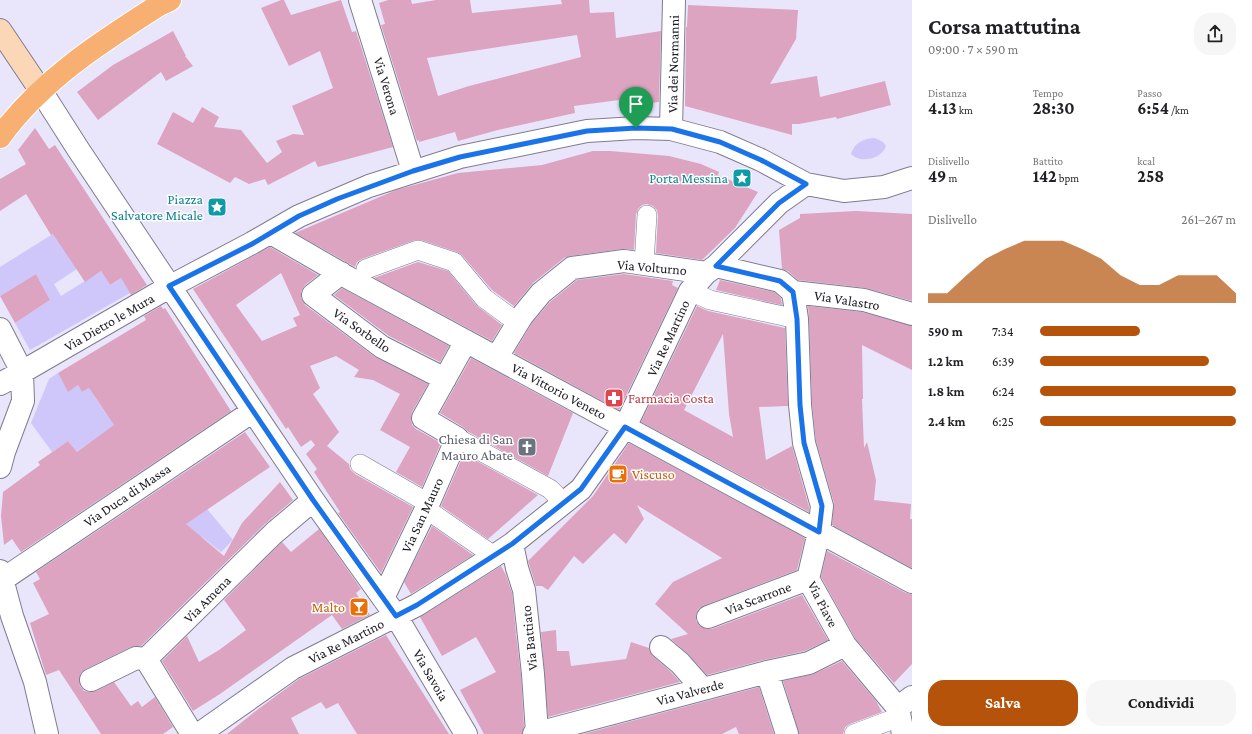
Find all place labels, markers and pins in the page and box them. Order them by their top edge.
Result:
pin [619,87,653,128]
place icon: Porta Messina [731,167,753,189]
place label: Porta Messina [649,170,729,186]
place label: Piazza Salvatore Micale [111,191,204,223]
place icon: Piazza Salvatore Micale [206,196,228,218]
pharmacy icon: Farmacia Costa [603,387,625,409]
place label: Farmacia Costa [628,390,715,406]
place label: Chiesa di San Mauro Abate [439,431,513,463]
church icon: Chiesa di San Mauro Abate [516,436,538,458]
cafe icon: Viscuso [607,463,629,485]
place label: Viscuso [632,466,675,482]
bar icon: Malto [348,596,370,618]
place label: Malto [312,599,345,615]

